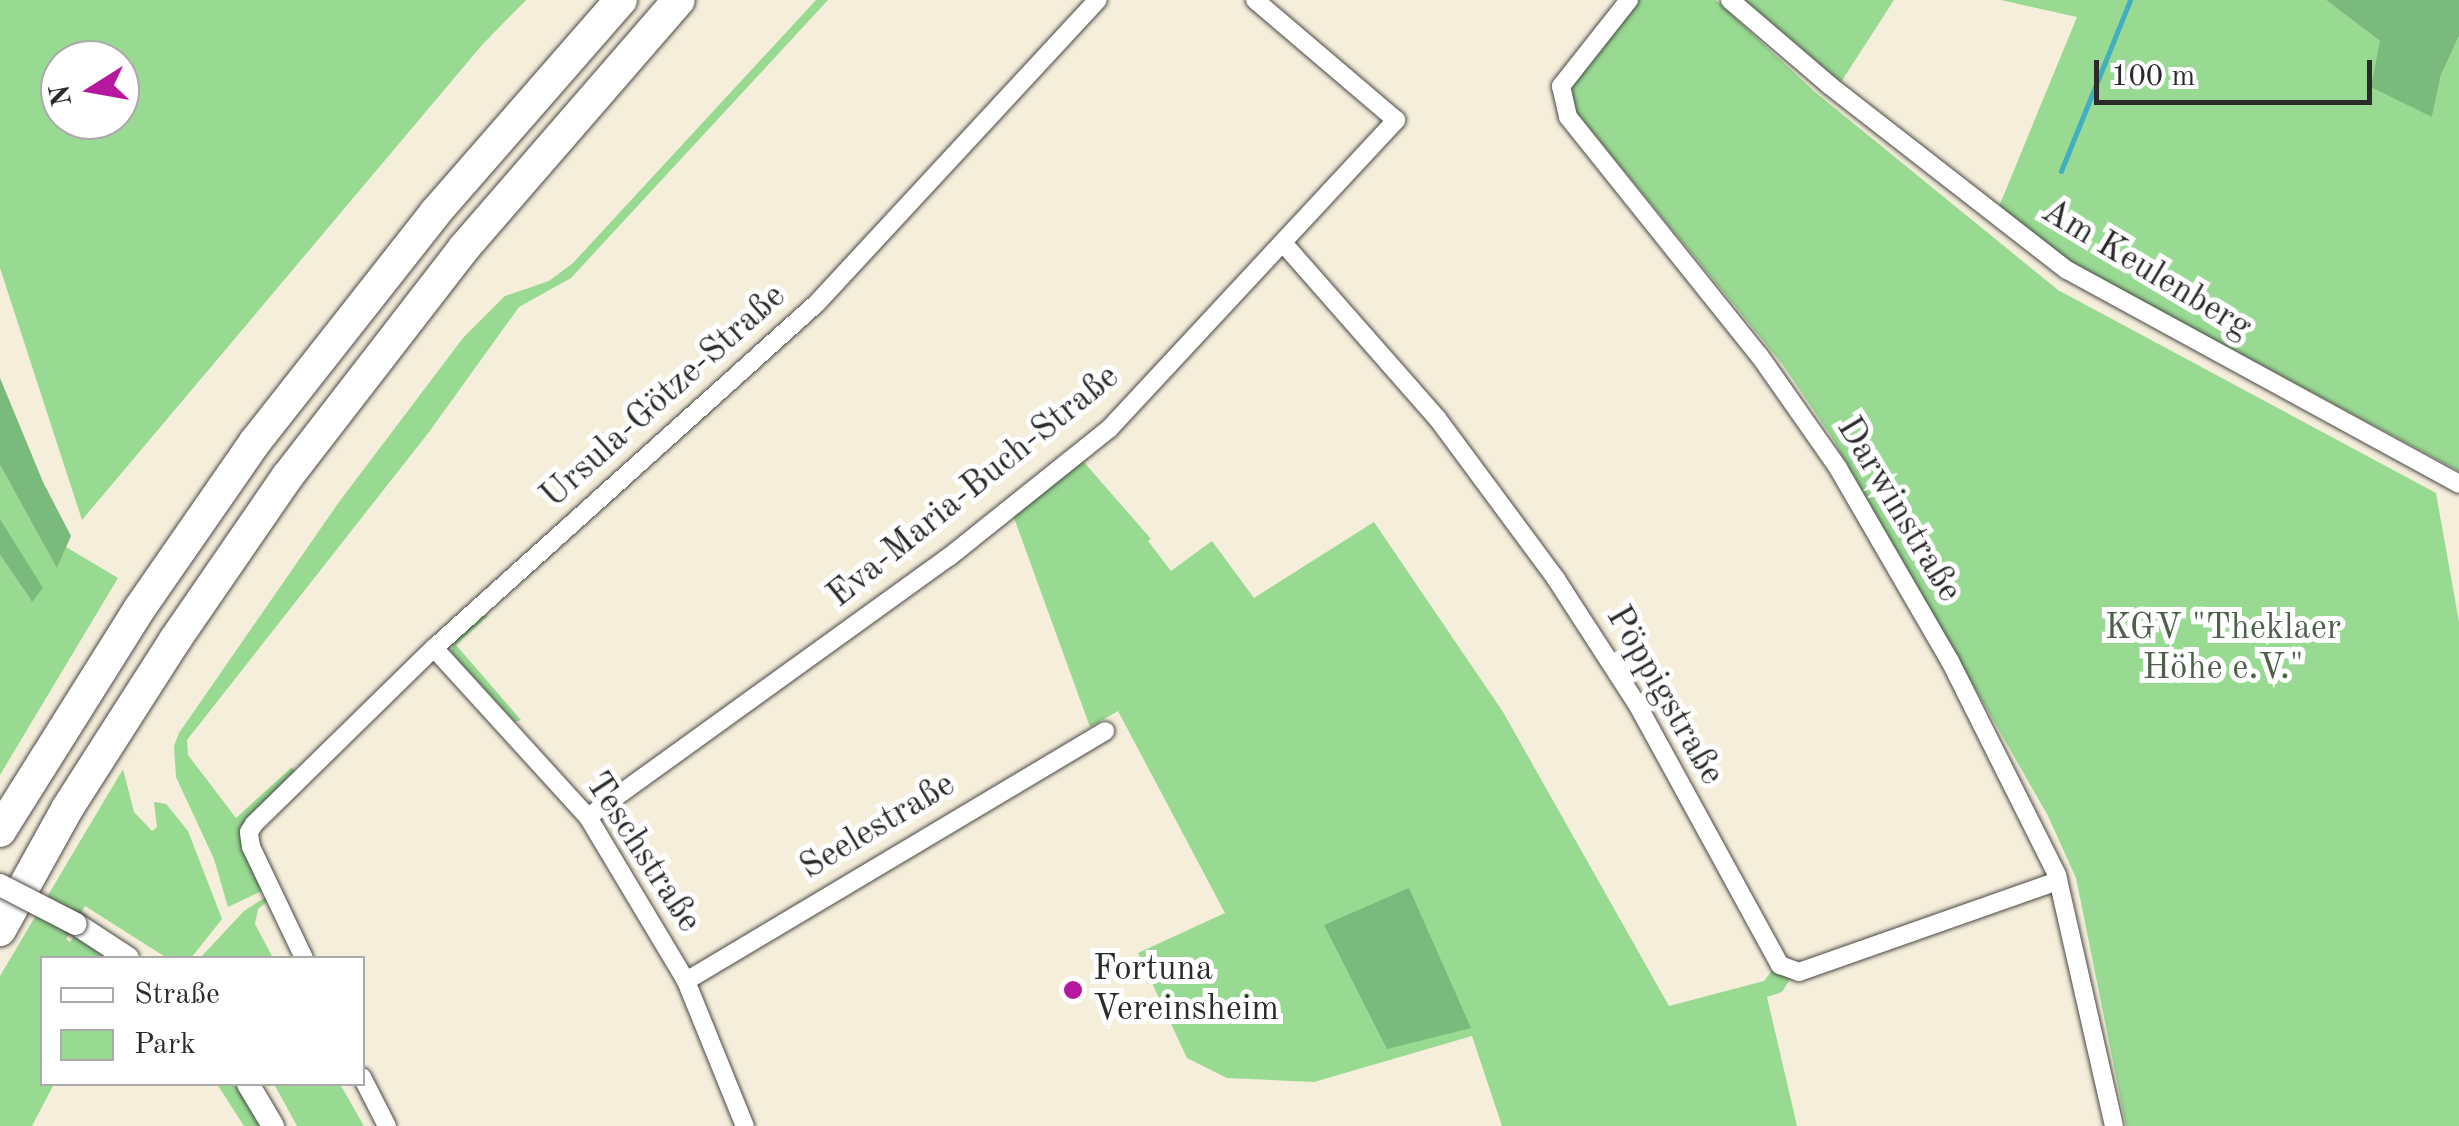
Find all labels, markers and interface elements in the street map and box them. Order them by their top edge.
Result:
north arrow [40,40,140,140]
scale bar [2099,40,2376,102]
text: 100 m [2111,62,2195,92]
text: N [47,82,78,109]
street label: Am Keulenberg [2033,191,2259,349]
street label: Ursula-Götze-Straße [533,276,795,518]
street label: Eva-Maria-Buch-Straße [820,357,1128,617]
street label: Darwinstraße [1826,410,1970,610]
street label: Pöppigstraße [1596,599,1732,793]
park label: KGV "Theklaer Höhe e.V." [2105,608,2341,690]
street label: Seelestraße [793,764,963,890]
street label: Teschstraße [575,765,709,941]
place label: Fortuna Vereinsheim [1093,949,1279,1031]
legend [40,956,365,1086]
marker: Fortuna Vereinsheim [1062,979,1084,1001]
text: Straße [134,980,220,1010]
text: Park [134,1030,196,1060]

